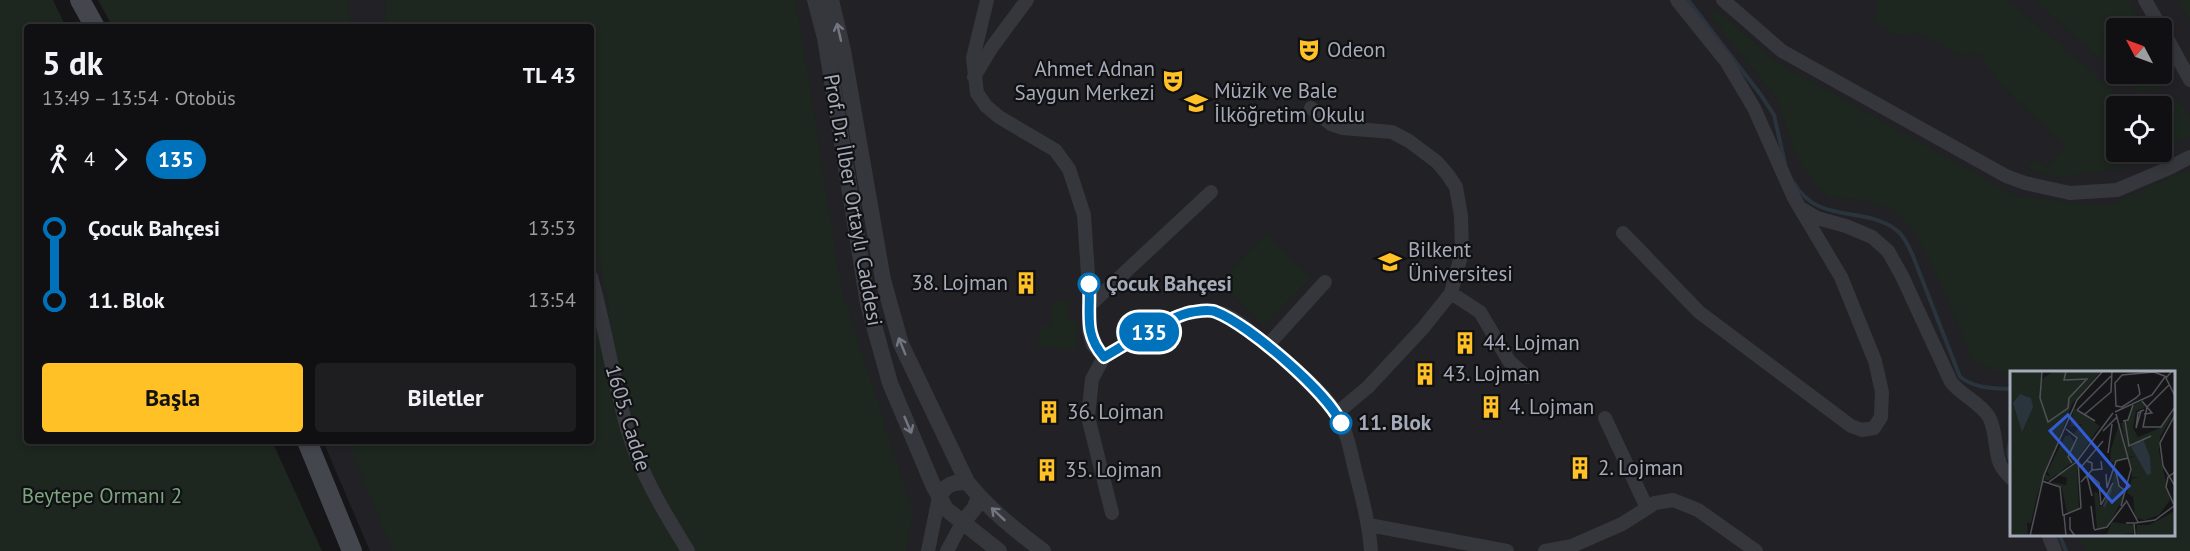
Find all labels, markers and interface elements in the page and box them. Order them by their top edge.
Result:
north arrow [2106,18,2172,84]
map controls [2106,18,2172,162]
one-way arrow [832,23,844,42]
place label: Odeon [1327,36,1386,63]
theatre icon: Odeon [1296,37,1322,63]
text: 5 dk [42,41,103,84]
place label: Ahmet Adnan Saygun Merkezi [1015,55,1155,106]
text: TL 43 [523,61,576,89]
theatre icon: Ahmet Adnan Saygun Merkezi [1160,68,1186,94]
street label: Prof. Dr. İlber Ortaylı Caddesi [818,72,889,328]
place label: Müzik ve Bale İlköğretim Okulu [1214,77,1365,128]
text: 13:49 – 13:54 · Otobüs [42,85,236,111]
school or university icon: Müzik ve Bale İlköğretim Okulu [1183,90,1209,116]
button: locate [2106,96,2172,162]
icon: walk [42,143,75,176]
icon: forward [104,143,137,176]
text: 4 [84,146,95,172]
text: 135 [158,146,194,173]
text: Çocuk Bahçesi [88,214,220,242]
text: 13:53 [528,215,576,241]
place label: Bilkent Üniversitesi [1408,236,1513,287]
school or university icon: Bilkent Üniversitesi [1377,249,1403,275]
place label: 38. Lojman [911,269,1008,296]
building icon: 38. Lojman [1013,270,1039,296]
place label: Çocuk Bahçesi [1106,270,1232,297]
marker: Çocuk Bahçesi [1078,273,1100,295]
text: 11. Blok [88,286,165,314]
text: 13:54 [528,287,576,313]
line badge: 135 [1114,312,1184,352]
text: 135 [1131,319,1167,346]
place label: 44. Lojman [1483,329,1580,356]
building icon: 44. Lojman [1452,330,1478,356]
one-way arrow [896,338,907,356]
place label: 43. Lojman [1443,360,1540,387]
building icon: 43. Lojman [1412,361,1438,387]
street label: 1605. Cadde [600,362,657,474]
button: Başla [42,363,303,432]
button: Biletler [315,363,576,432]
inset map [2010,371,2175,536]
place label: 4. Lojman [1509,393,1594,420]
building icon: 4. Lojman [1478,394,1504,420]
place label: 36. Lojman [1067,398,1164,425]
building icon: 36. Lojman [1036,399,1062,425]
place label: 11. Blok [1358,409,1432,436]
marker: 11. Blok [1330,412,1352,434]
one-way arrow [903,415,914,434]
place label: 2. Lojman [1598,454,1683,481]
building icon: 2. Lojman [1567,455,1593,481]
place label: 35. Lojman [1065,456,1162,483]
building icon: 35. Lojman [1034,457,1060,483]
park label: Beytepe Ormanı 2 [22,482,182,509]
one-way arrow [990,507,1005,522]

